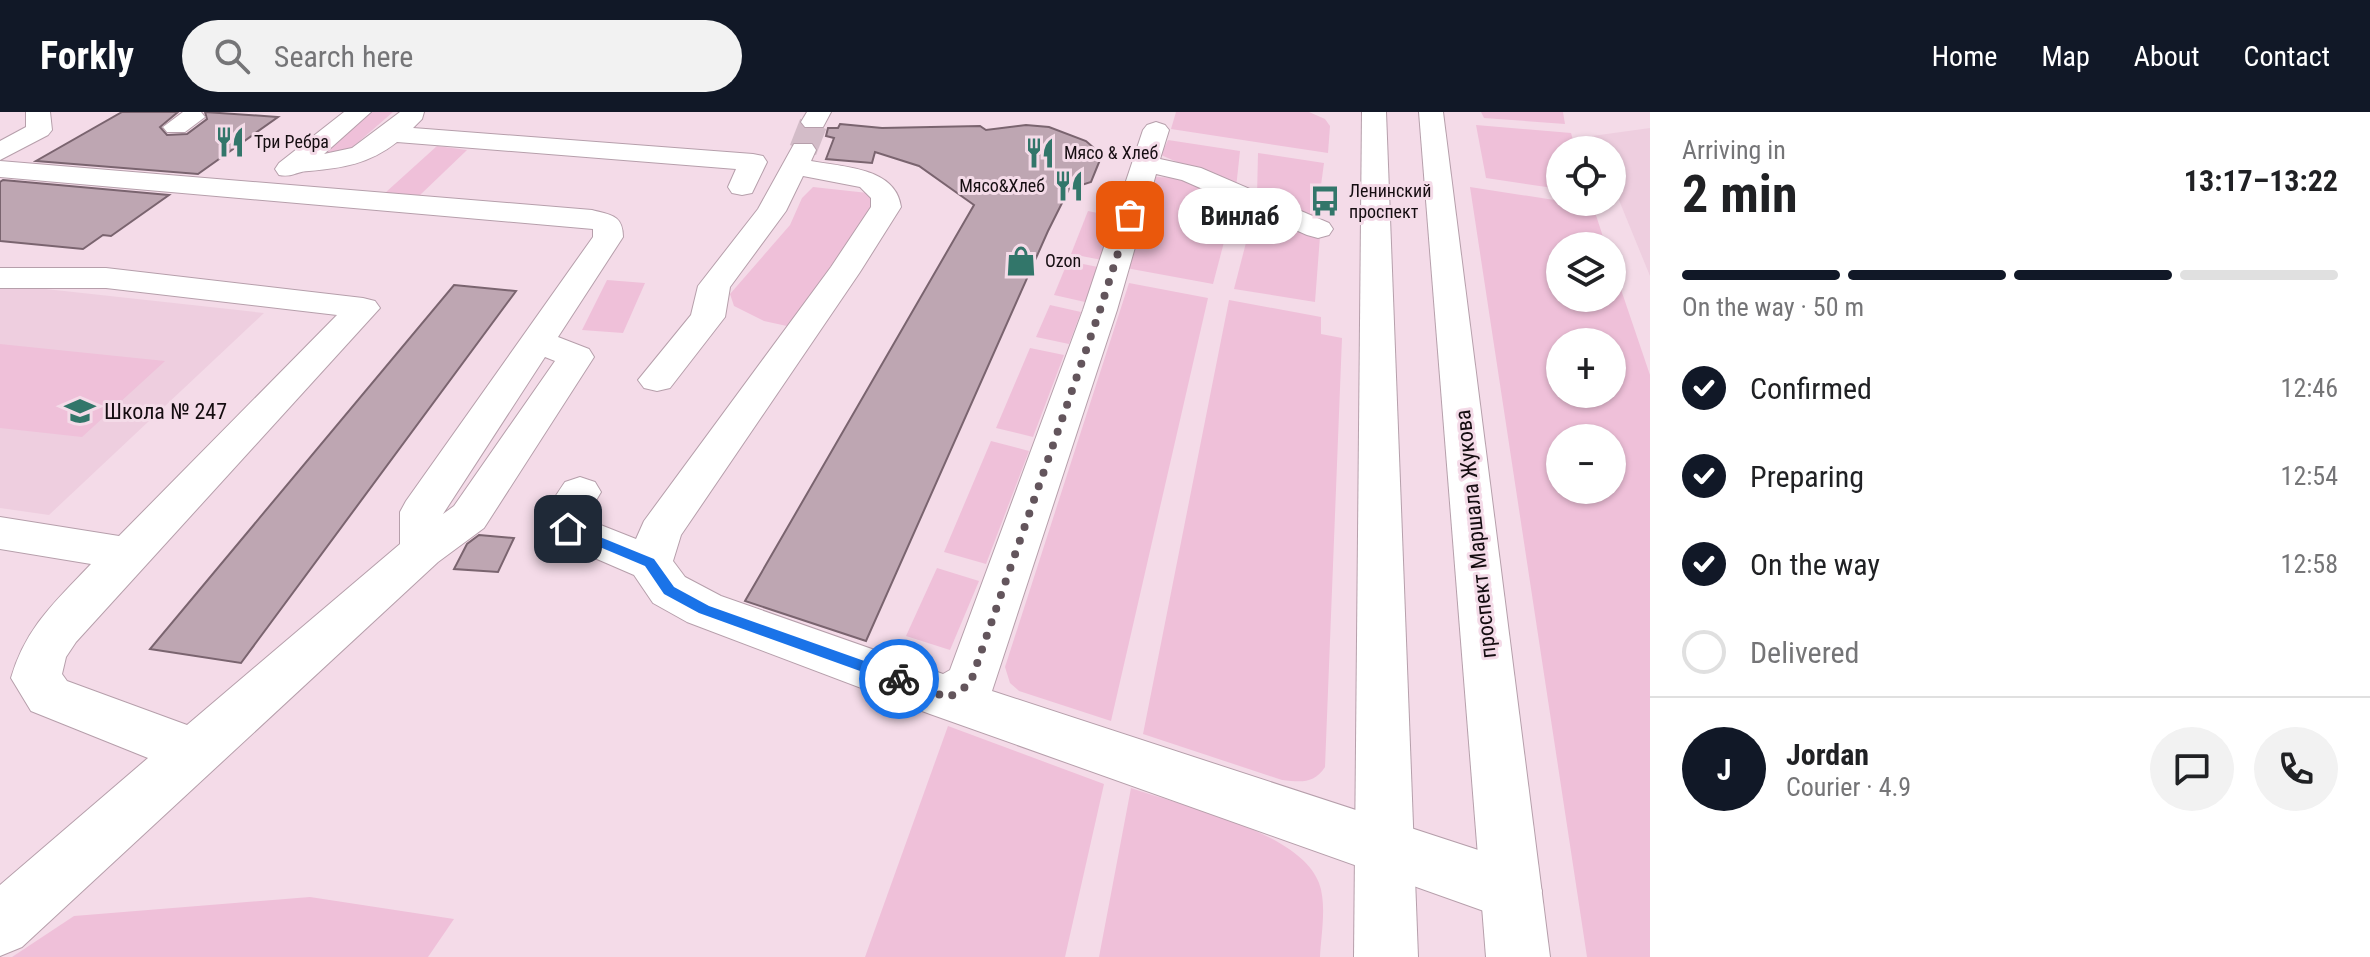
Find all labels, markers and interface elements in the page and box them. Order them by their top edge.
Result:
search box [182,20,742,92]
text: Forkly [40,34,134,78]
icon: search [210,34,254,78]
text: Search here [274,39,413,74]
text: Home [1932,40,1997,73]
text: Map [2041,40,2090,73]
text: About [2134,40,2200,73]
text: Contact [2244,40,2330,73]
restaurant icon: Три Ребра [213,125,247,159]
place label: Три Ребра [254,131,329,152]
text: Arriving in [1682,135,1786,165]
restaurant icon: Мясо & Хлеб [1023,136,1057,170]
map controls [1546,136,1626,504]
button: locate [1546,136,1626,216]
place label: Мясо & Хлеб [1064,142,1158,163]
text: 13:17–13:22 [2184,163,2338,198]
text: 2 min [1682,164,1798,225]
restaurant icon: Мясо&Хлеб [1052,169,1086,203]
place label: Мясо&Хлеб [959,175,1045,196]
place label: Ленинский проспект [1349,180,1431,222]
pin [1096,181,1164,249]
bus stop icon: Ленинский проспект [1308,184,1342,218]
callout: Винлаб [1178,187,1302,243]
icon: bag [1108,193,1152,237]
text: Винлаб [1201,201,1279,231]
button: layers [1546,232,1626,312]
shop icon: Ozon [1004,244,1038,278]
place label: Ozon [1045,250,1081,271]
text: On the way · 50 m [1682,292,1864,322]
button: + [1546,328,1626,408]
icon: check [1682,366,1726,410]
text: Confirmed [1750,371,1872,406]
text: 12:46 [2281,373,2338,403]
school or university icon: Школа № 247 [63,394,97,428]
place label: Школа № 247 [104,399,227,424]
street label: проспект Маршала Жукова [1450,408,1501,659]
button: − [1546,424,1626,504]
icon: check [1682,454,1726,498]
text: Preparing [1750,459,1864,494]
text: 12:54 [2281,461,2338,491]
pin [534,495,602,563]
icon: home [546,507,590,551]
icon: check [1682,542,1726,586]
text: On the way [1750,547,1880,582]
text: 12:58 [2281,549,2338,579]
text: Delivered [1750,635,1859,670]
courier [859,639,939,719]
icon: bike [877,657,921,701]
button: chat [2150,727,2234,811]
button: phone [2254,727,2338,811]
text: Jordan [1786,737,1869,772]
text: J [1717,752,1731,787]
text: Courier · 4.9 [1786,772,1911,802]

